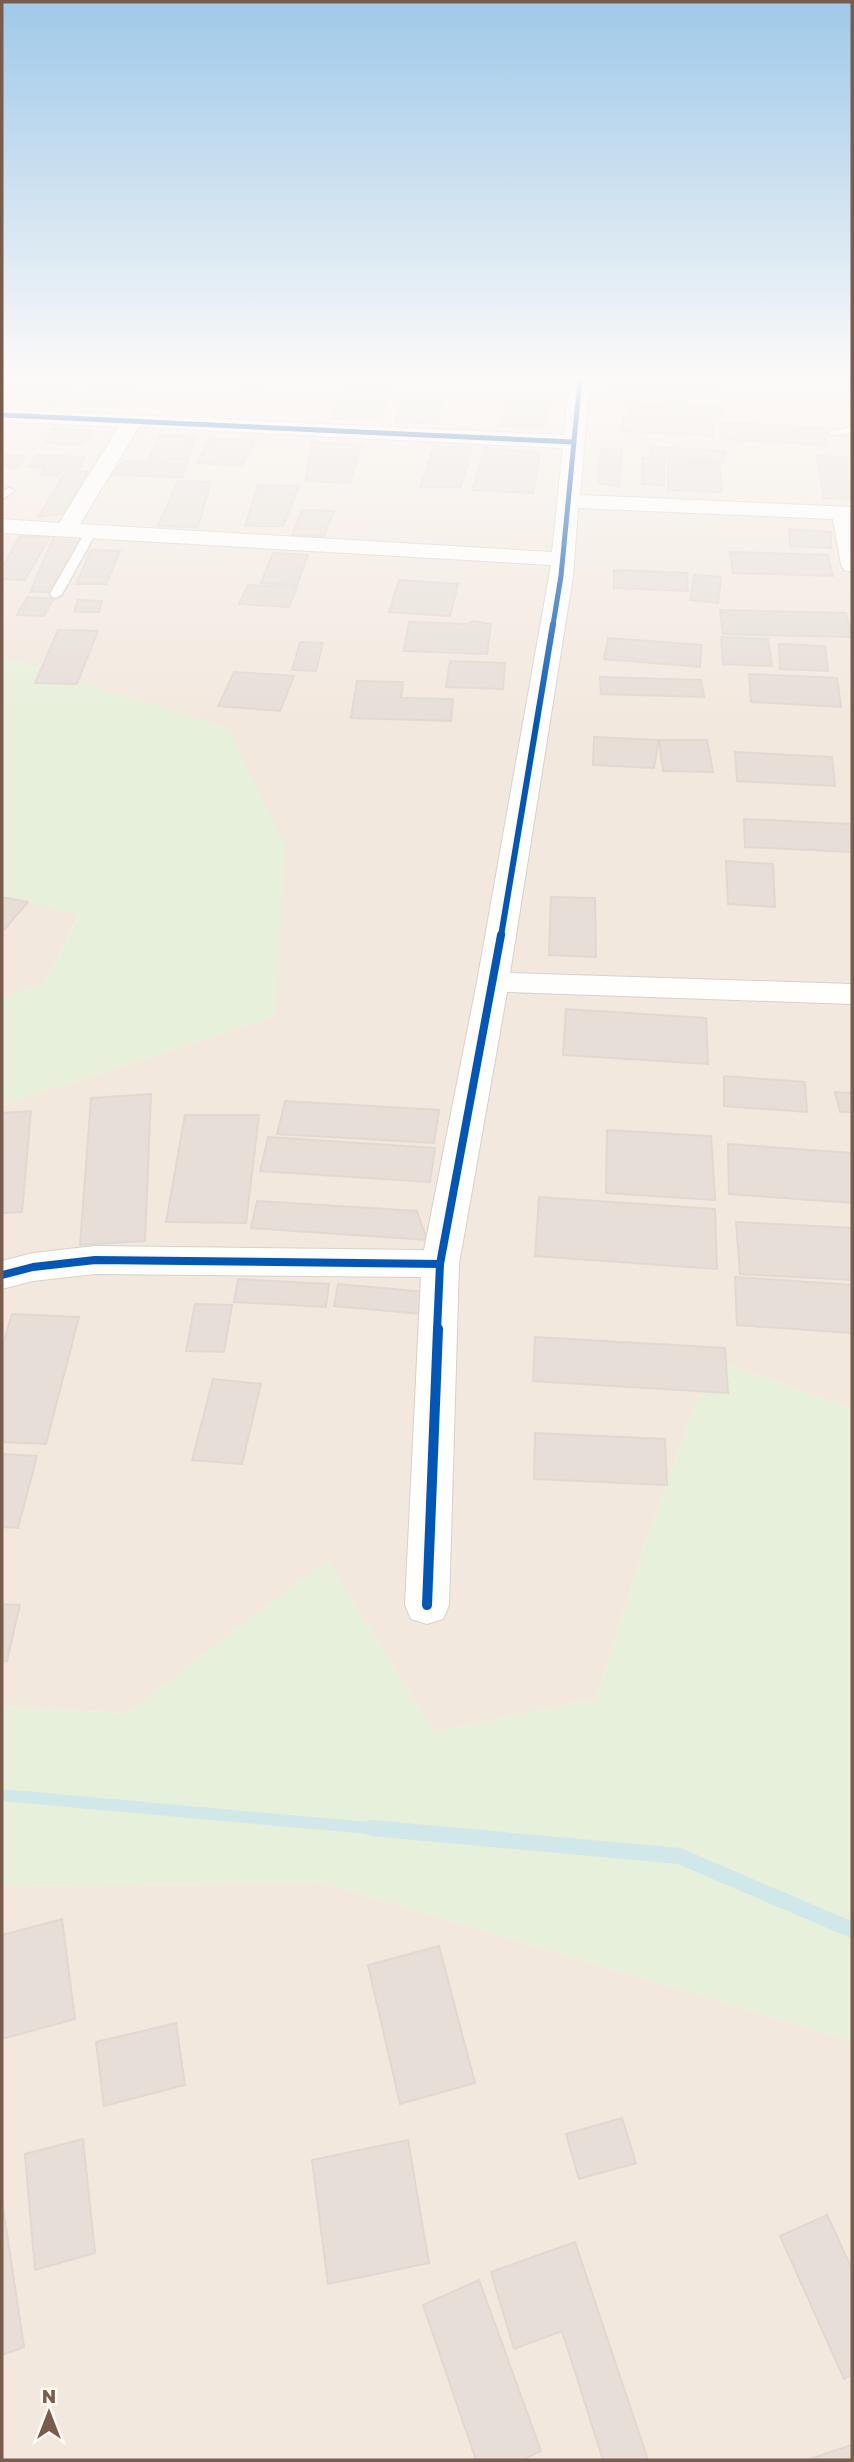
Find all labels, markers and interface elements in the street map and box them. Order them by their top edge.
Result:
north arrow [14,2378,84,2448]
text: N [42,2384,56,2407]

